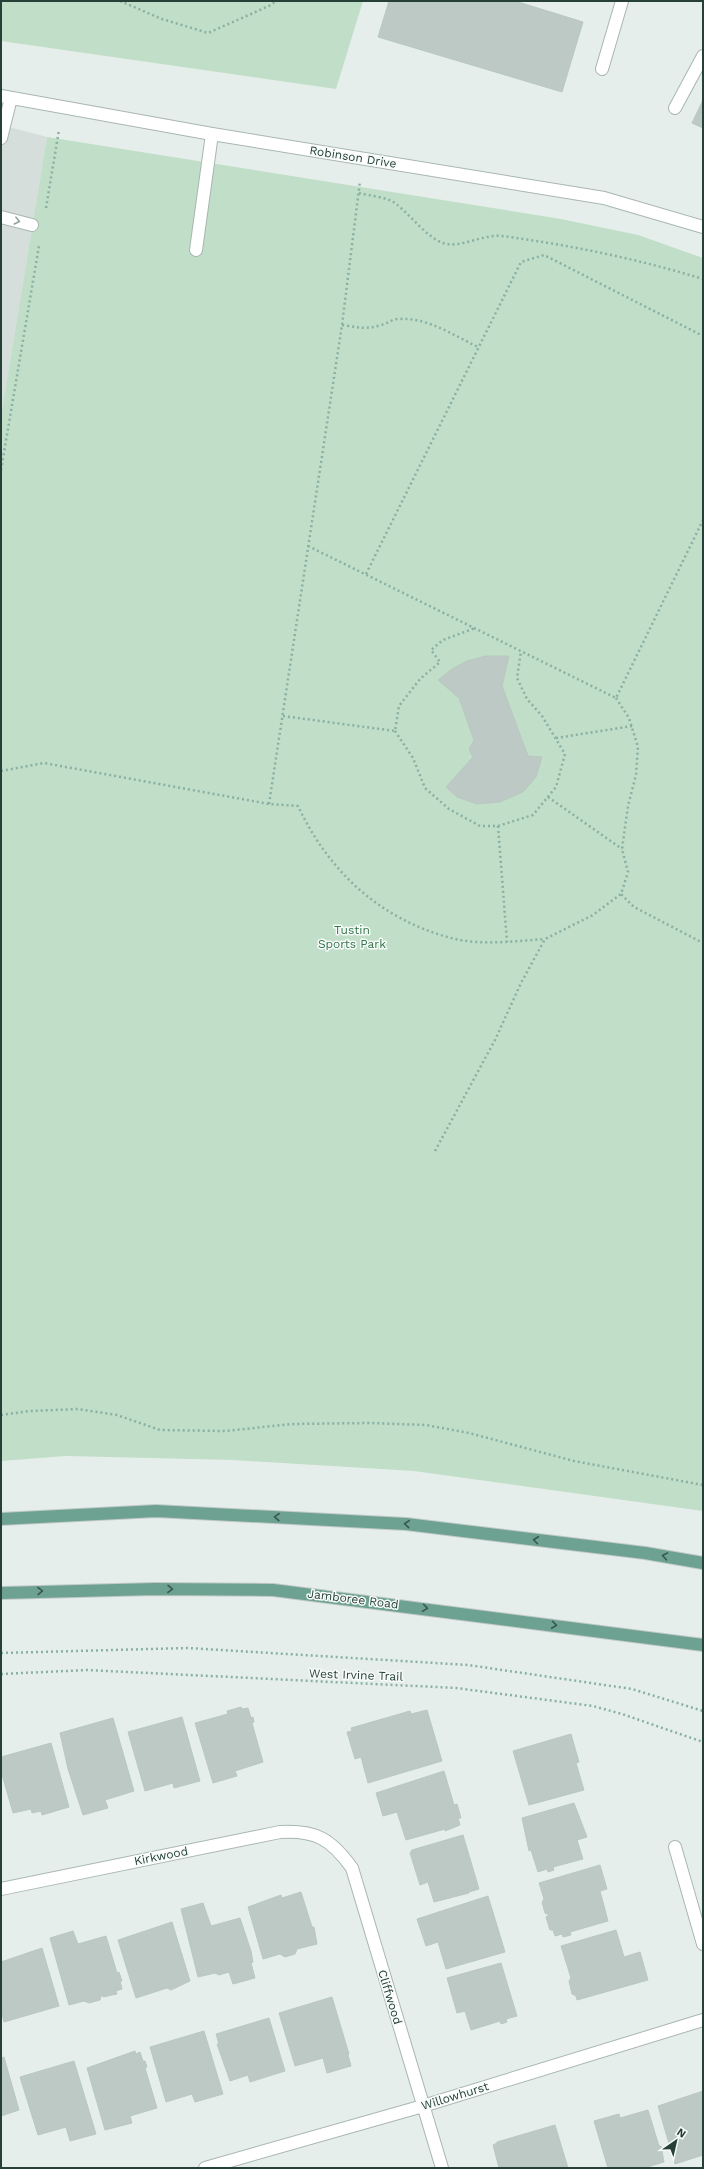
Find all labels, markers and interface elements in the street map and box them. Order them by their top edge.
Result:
street label: Robinson Drive [308,143,398,171]
one-way arrow [13,216,20,224]
park label: Tustin Sports Park [318,923,386,951]
one-way arrow [274,1513,280,1522]
one-way arrow [404,1520,410,1529]
one-way arrow [533,1536,539,1545]
one-way arrow [661,1553,668,1561]
one-way arrow [167,1585,173,1593]
street label: Jamboree Road [307,1586,399,1612]
one-way arrow [37,1587,43,1595]
one-way arrow [422,1603,428,1612]
one-way arrow [551,1620,557,1629]
street label: West Irvine Trail [309,1666,404,1684]
street label: Kirkwood [133,1844,189,1868]
street label: Cliffwood [375,1968,405,2026]
street label: Willowhurst [420,2079,490,2113]
north arrow [656,2121,696,2161]
text: N [674,2125,688,2141]

